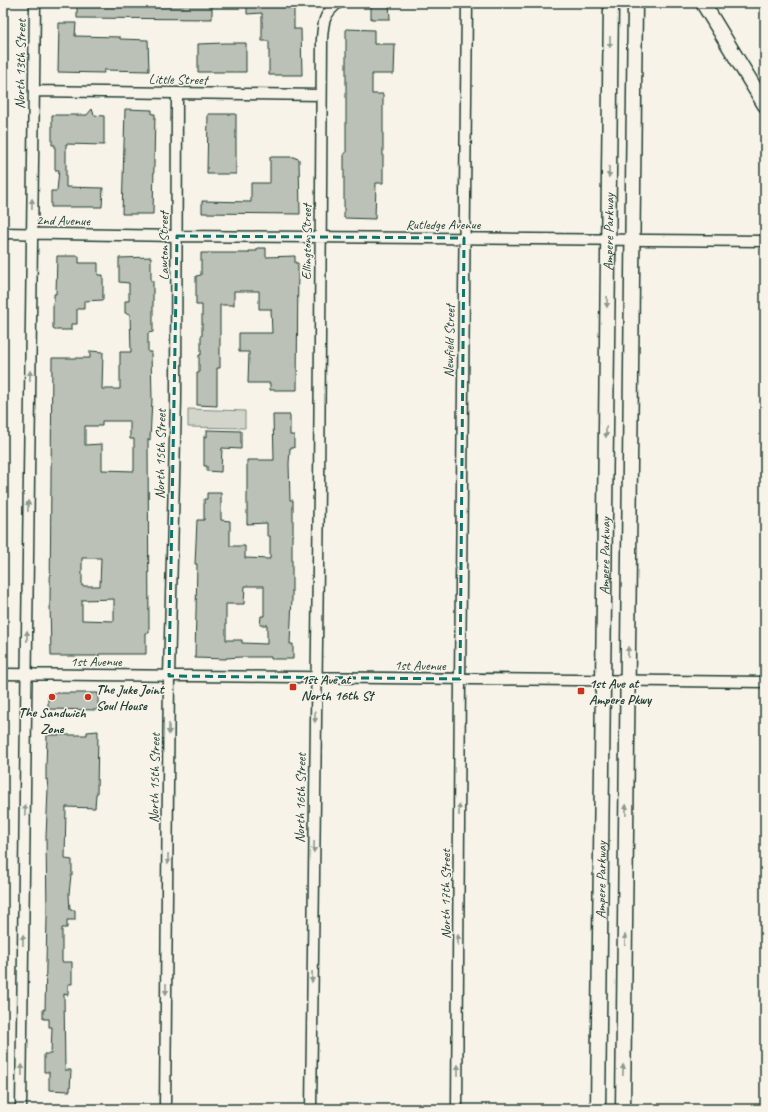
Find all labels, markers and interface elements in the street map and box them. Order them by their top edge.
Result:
street label: North 13th Street [11,18,30,109]
one-way arrow [607,36,613,49]
street label: Little Street [148,70,210,89]
one-way arrow [606,166,612,179]
street label: Ampere Parkway [600,192,618,271]
one-way arrow [29,197,35,210]
street label: Ellington Street [298,202,315,280]
street label: Lawton Street [155,209,172,280]
street label: 2nd Avenue [36,212,91,229]
street label: Rutledge Avenue [406,216,482,233]
one-way arrow [604,296,610,309]
street label: Newfield Street [440,302,459,378]
one-way arrow [27,369,33,382]
street label: North 15th Street [151,408,170,499]
one-way arrow [603,426,609,439]
one-way arrow [25,499,31,512]
street label: Ampere Parkway [596,516,614,595]
one-way arrow [24,629,30,642]
one-way arrow [625,645,631,658]
street label: 1st Avenue [70,653,123,670]
street label: 1st Avenue [394,657,447,674]
place label: 1st Ave at North 16th St [301,671,376,704]
place label: 1st Ave at Ampere Pkwy [589,675,653,708]
place label: The Juke Joint Soul House [96,681,165,714]
marker: 1st Ave at North 16th St [288,682,298,692]
marker: 1st Ave at Ampere Pkwy [576,686,586,696]
marker: The Sandwich Zone [47,692,57,702]
marker: The Juke Joint Soul House [83,692,93,702]
place label: The Sandwich Zone [18,704,86,737]
one-way arrow [312,711,318,724]
one-way arrow [166,723,172,736]
street label: North 15th Street [145,732,164,823]
street label: North 16th Street [291,752,310,843]
one-way arrow [22,803,28,816]
one-way arrow [456,803,462,816]
one-way arrow [623,803,629,816]
street label: Ampere Parkway [592,840,610,919]
one-way arrow [311,841,317,854]
street label: North 17th Street [437,848,454,939]
one-way arrow [164,853,171,865]
one-way arrow [20,933,26,946]
one-way arrow [455,933,461,946]
one-way arrow [622,933,628,946]
one-way arrow [309,971,315,984]
one-way arrow [163,983,169,996]
one-way arrow [455,1063,461,1076]
one-way arrow [620,1063,626,1076]
one-way arrow [18,1064,25,1076]

